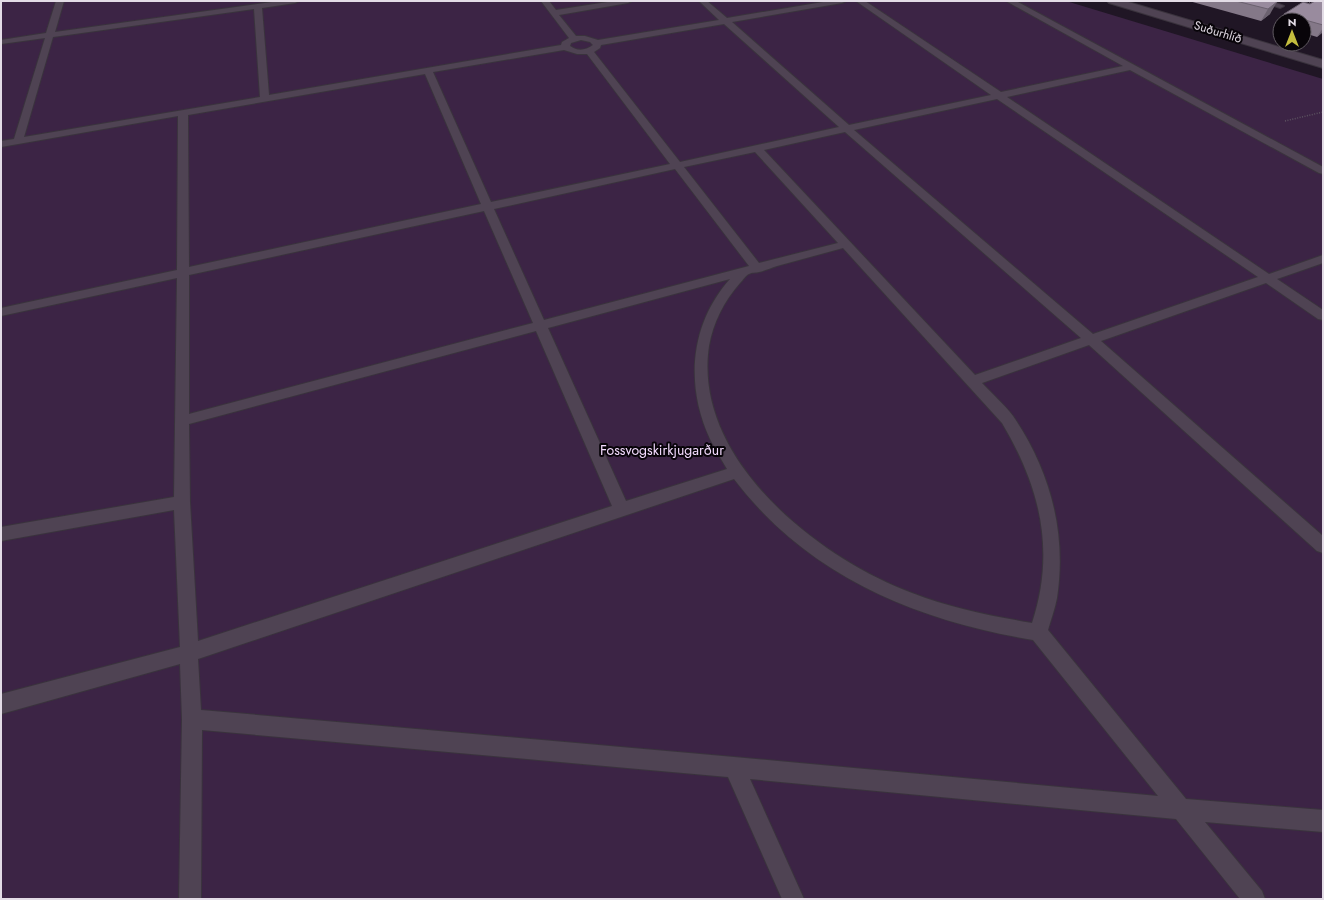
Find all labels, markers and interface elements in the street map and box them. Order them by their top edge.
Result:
north arrow [1272,12,1312,52]
text: N [1288,14,1296,30]
street label: Suðurhlíð [1192,16,1244,48]
park label: Fossvogskirkjugarður [600,440,724,460]

